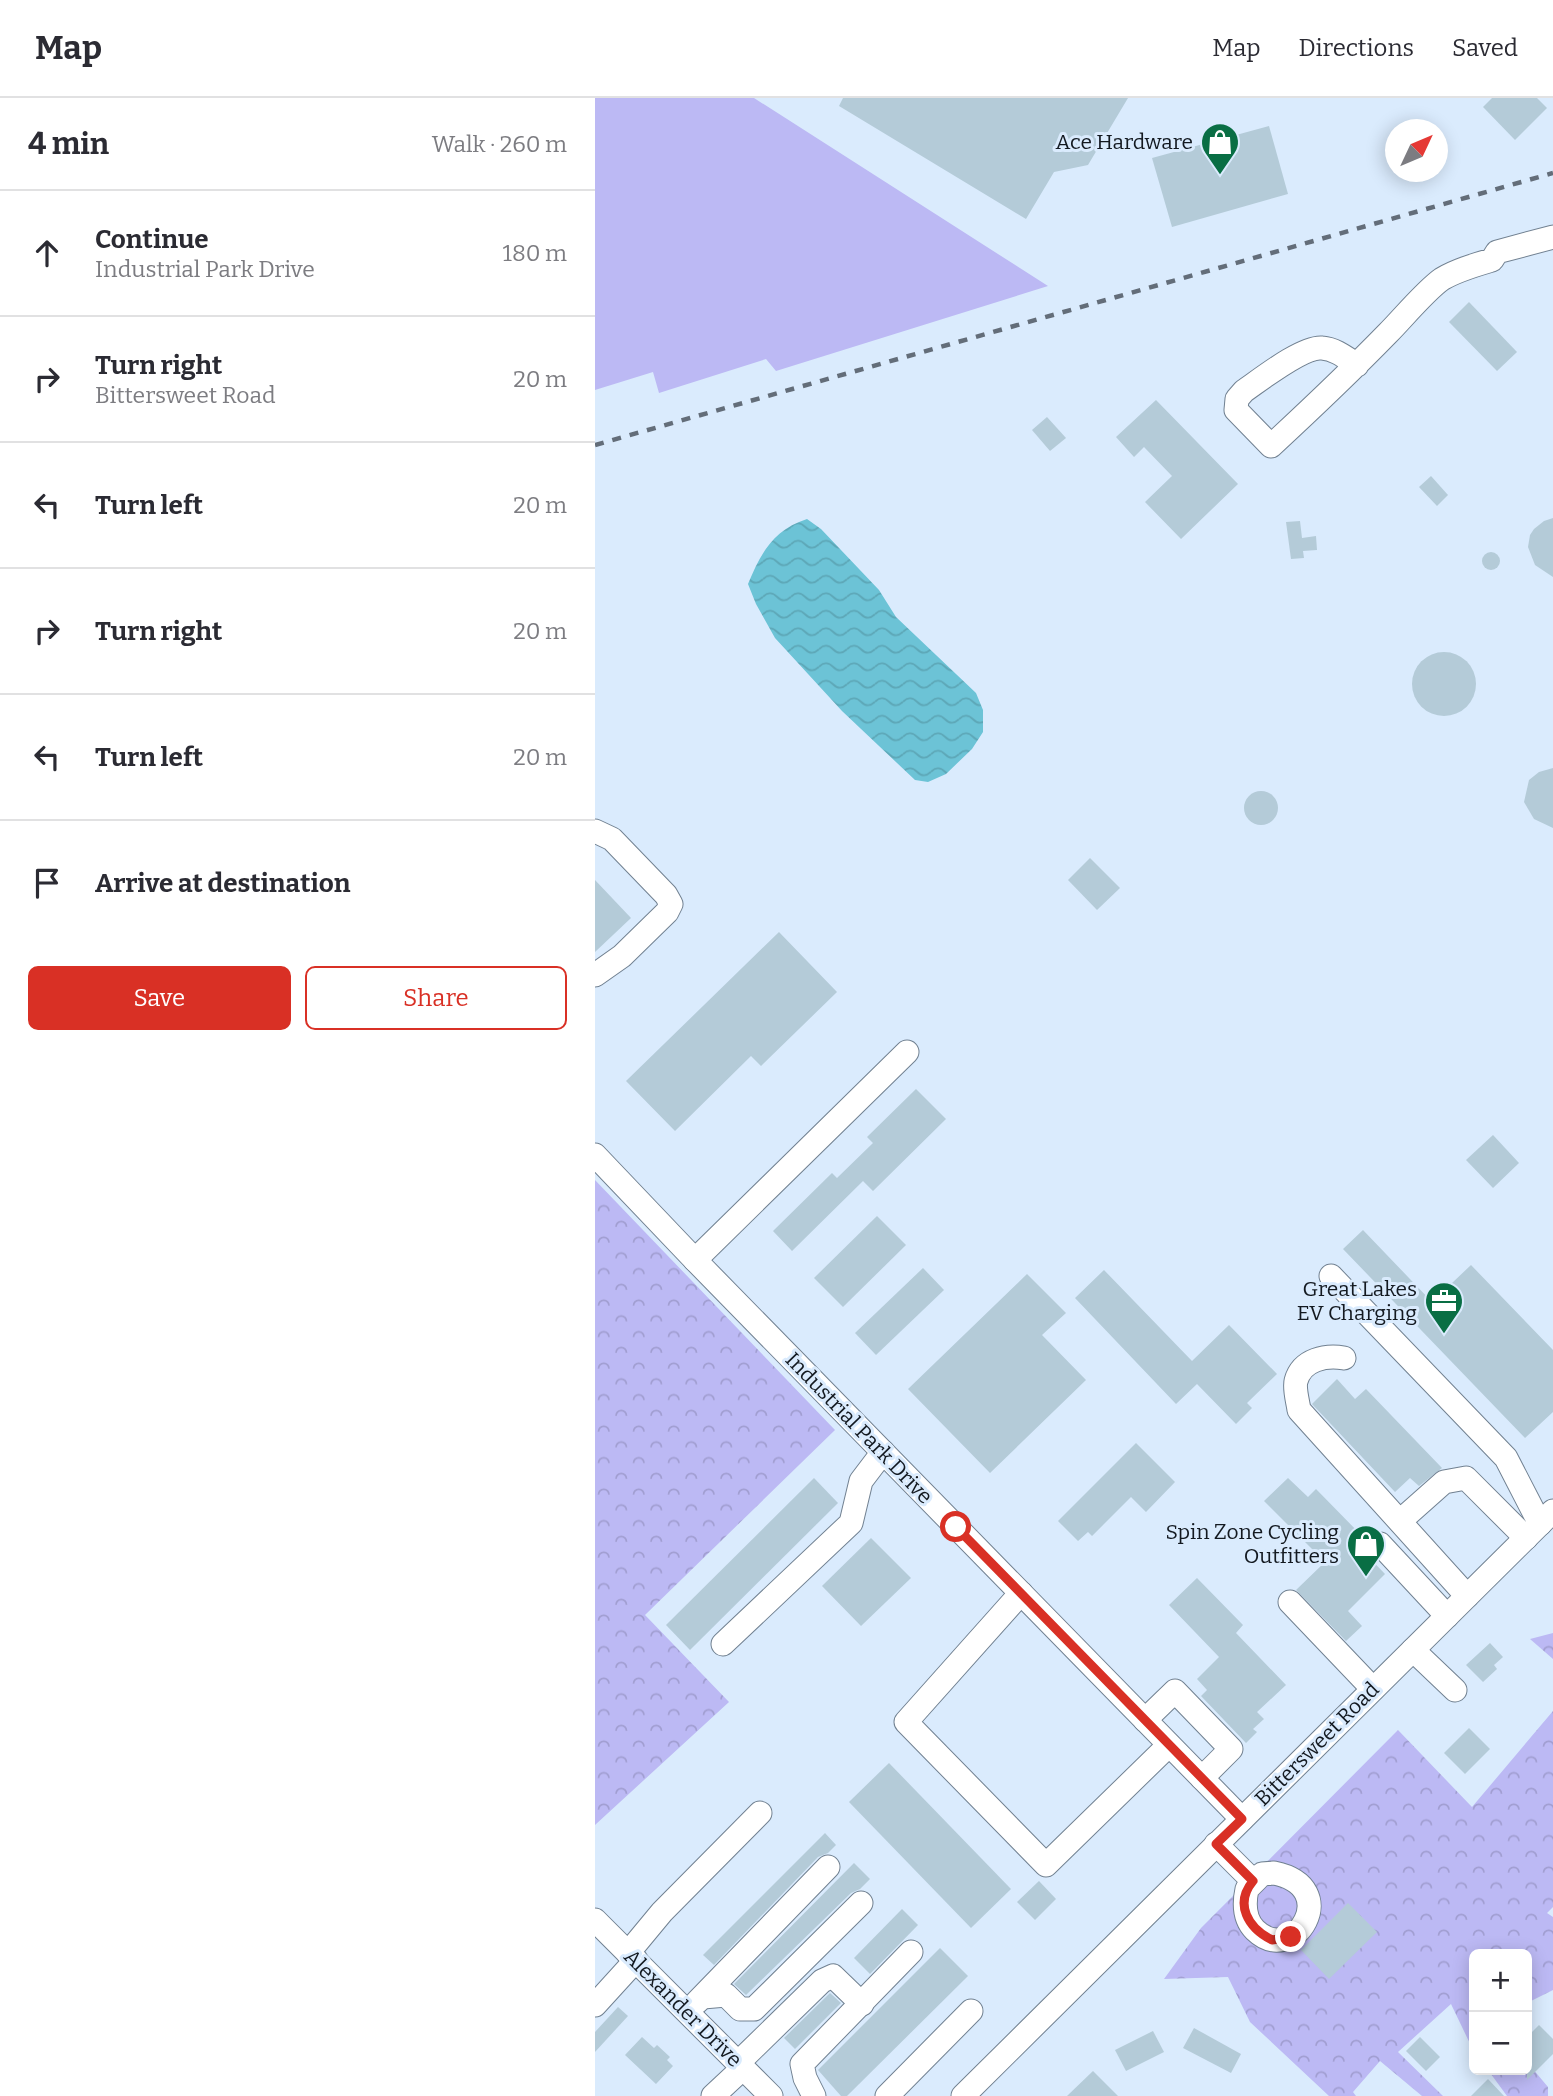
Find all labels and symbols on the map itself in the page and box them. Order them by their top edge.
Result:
north arrow [1385,119,1448,182]
shop icon: Ace Hardware [1199,121,1241,176]
place label: Ace Hardware [1056,129,1193,155]
place label: Great Lakes EV Charging [1297,1276,1417,1326]
office icon: Great Lakes EV Charging [1423,1280,1465,1335]
street label: Industrial Park Drive [780,1347,938,1509]
route start [940,1511,971,1542]
place label: Spin Zone Cycling Outfitters [1166,1519,1339,1569]
shop icon: Spin Zone Cycling Outfitters [1345,1523,1387,1578]
street label: Bittersweet Road [1249,1676,1385,1812]
route end [1275,1921,1306,1952]
street label: Alexander Drive [618,1943,748,2073]

